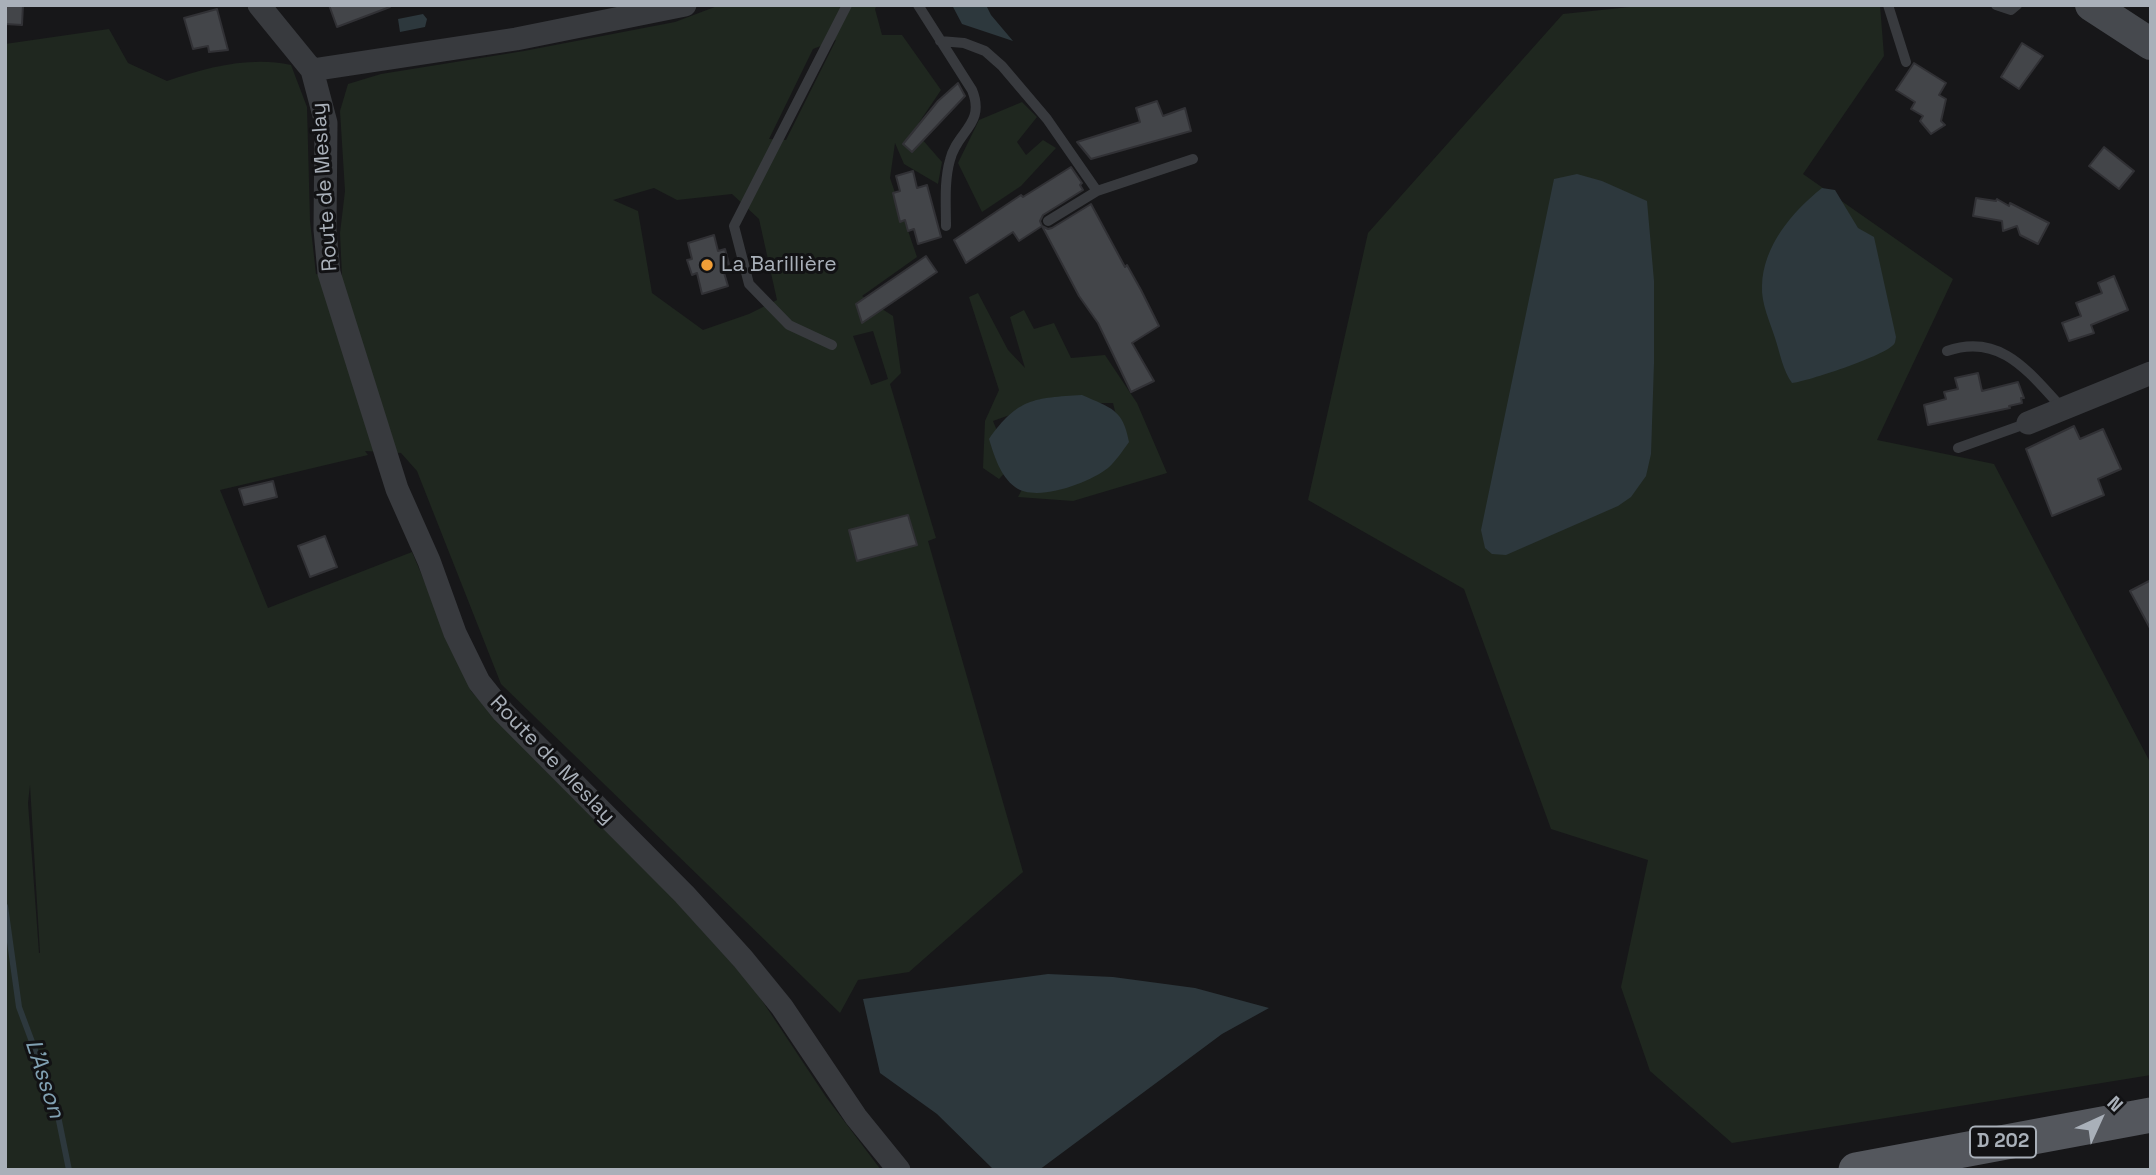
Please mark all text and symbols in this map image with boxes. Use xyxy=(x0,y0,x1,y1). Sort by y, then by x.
street label: Route de Meslay xyxy=(307,102,343,272)
place label: La Barillière xyxy=(721,252,837,278)
marker: La Barillière xyxy=(699,257,715,273)
street label: Route de Meslay xyxy=(484,690,620,830)
water label: L'Asson xyxy=(18,1036,70,1122)
north arrow xyxy=(2065,1084,2135,1154)
text: N xyxy=(2102,1090,2129,1117)
road number: D 202 xyxy=(1970,1126,2036,1158)

